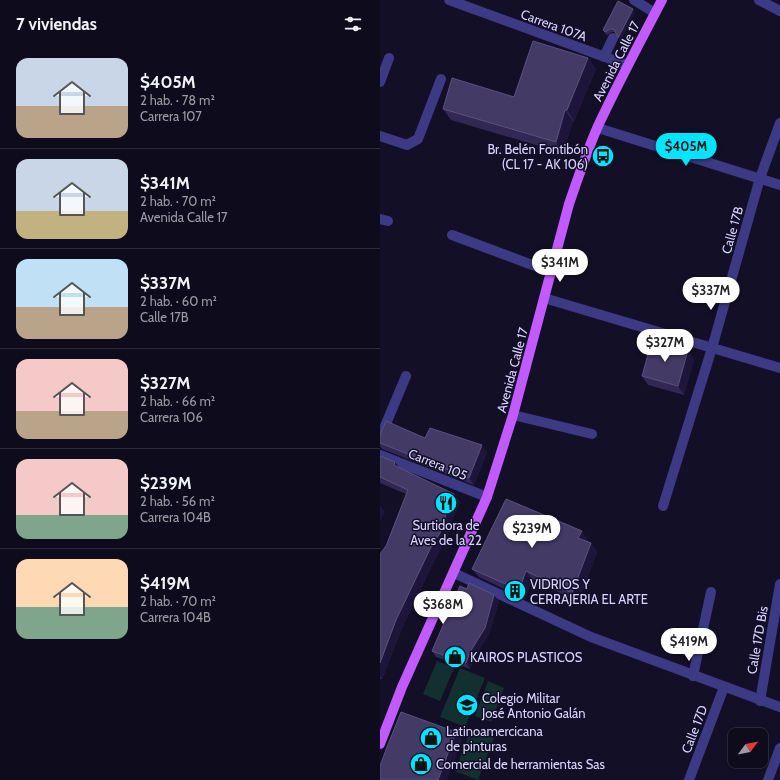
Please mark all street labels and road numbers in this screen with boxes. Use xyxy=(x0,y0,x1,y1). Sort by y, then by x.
street label: Carrera 107A xyxy=(519,6,589,44)
street label: Avenida Calle 17 xyxy=(589,18,643,104)
street label: Calle 17B xyxy=(718,204,746,255)
street label: Avenida Calle 17 xyxy=(493,325,531,414)
street label: Carrera 105 xyxy=(406,445,470,483)
street label: Calle 17D Bis xyxy=(743,604,771,675)
street label: Calle 17D xyxy=(678,703,710,755)

